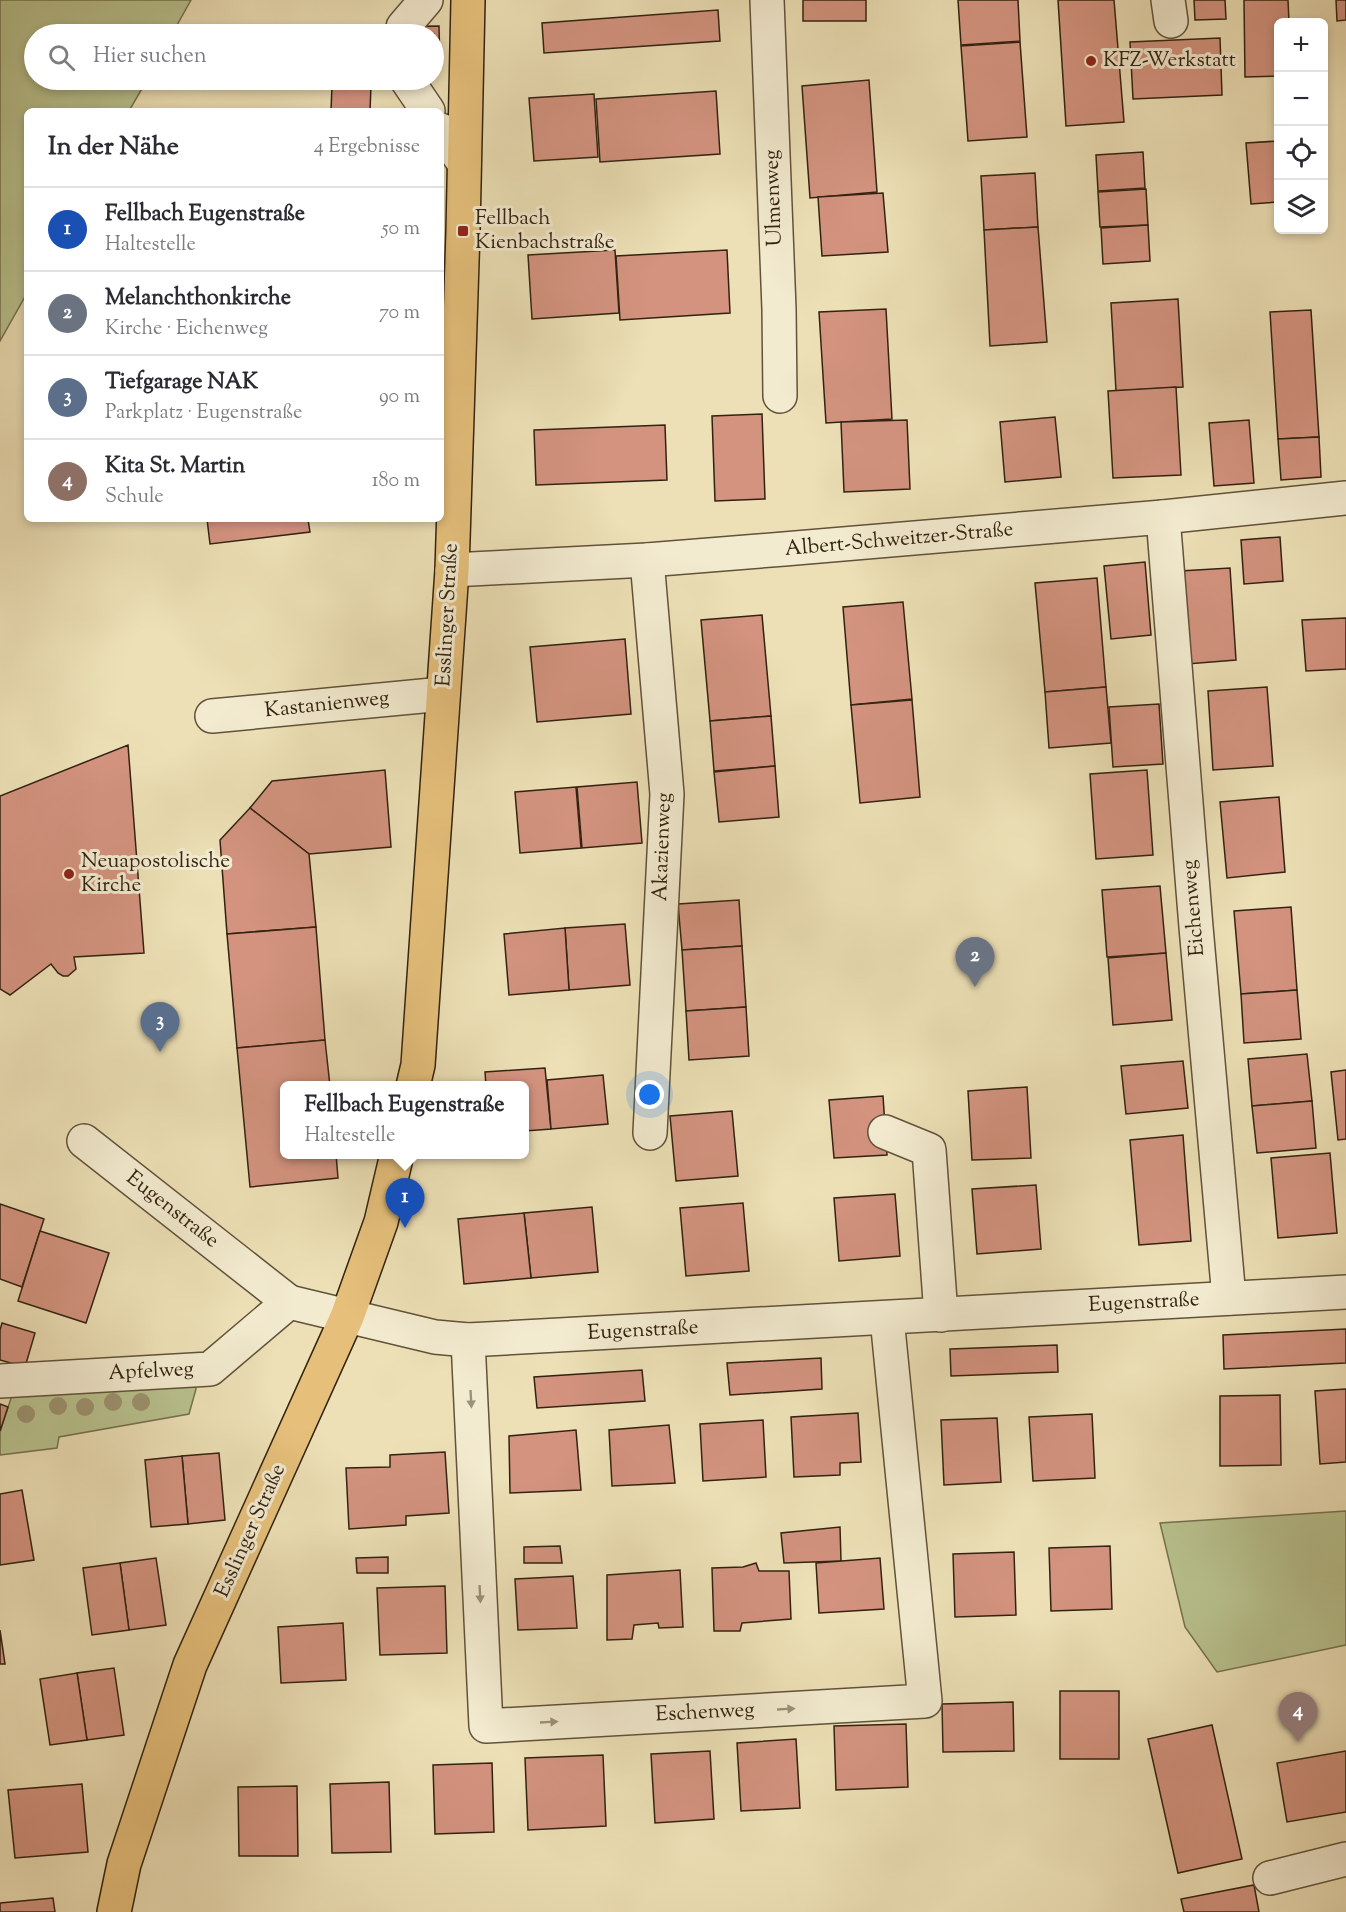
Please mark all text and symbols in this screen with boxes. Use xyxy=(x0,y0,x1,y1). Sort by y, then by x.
map controls xyxy=(1274,18,1328,234)
button: + xyxy=(1274,18,1328,72)
search box xyxy=(24,24,444,90)
icon: search xyxy=(45,41,78,74)
text: Hier suchen xyxy=(93,41,207,73)
place label: KFZ-Werkstatt xyxy=(1103,46,1236,76)
marker: KFZ-Werkstatt xyxy=(1084,54,1098,68)
button: − xyxy=(1274,72,1328,126)
button: locate xyxy=(1274,126,1328,180)
text: In der Nähe xyxy=(48,129,179,166)
text: 4 Ergebnisse xyxy=(314,133,420,162)
street label: Ulmenweg xyxy=(757,149,791,247)
button: layers xyxy=(1274,180,1328,234)
text: Fellbach Eugenstraße xyxy=(105,199,305,231)
place label: Fellbach Kienbachstraße xyxy=(475,204,614,258)
text: 1 xyxy=(64,215,71,244)
text: 50 m xyxy=(382,215,420,244)
marker: Fellbach Kienbachstraße xyxy=(456,224,470,238)
text: Haltestelle xyxy=(105,231,196,260)
text: Melanchthonkirche xyxy=(105,283,291,315)
text: 2 xyxy=(63,299,72,328)
text: 70 m xyxy=(379,299,420,328)
text: Kirche · Eichenweg xyxy=(105,315,268,344)
text: Tiefgarage NAK xyxy=(105,367,258,399)
text: 3 xyxy=(63,383,72,412)
text: 90 m xyxy=(379,383,420,412)
text: Parkplatz · Eugenstraße xyxy=(105,399,302,428)
text: Kita St. Martin xyxy=(105,451,245,483)
text: 4 xyxy=(62,467,73,496)
text: 180 m xyxy=(372,467,420,496)
text: Schule xyxy=(105,483,164,512)
street label: Albert-Schweitzer-Straße xyxy=(783,515,1015,565)
street label: Esslinger Straße xyxy=(429,543,467,687)
street label: Kastanienweg xyxy=(263,684,391,726)
street label: Akazienweg xyxy=(646,792,680,902)
place label: Neuapostolische Kirche xyxy=(81,847,230,901)
street label: Eichenweg xyxy=(1175,858,1213,958)
marker: Neuapostolische Kirche xyxy=(62,867,76,881)
pin: 2 xyxy=(956,938,994,987)
pin: 3 xyxy=(140,1002,180,1052)
your location xyxy=(635,1080,664,1109)
popup xyxy=(280,1081,529,1159)
text: Fellbach Eugenstraße xyxy=(305,1090,504,1122)
text: Haltestelle xyxy=(305,1122,395,1151)
street label: Eugenstraße xyxy=(119,1164,225,1256)
pin: 1 xyxy=(386,1178,424,1228)
street label: Eugenstraße xyxy=(1088,1285,1200,1321)
street label: Eugenstraße xyxy=(587,1313,699,1349)
street label: Apfelweg xyxy=(107,1355,195,1389)
one-way arrow xyxy=(467,1389,476,1408)
street label: Esslinger Straße xyxy=(208,1459,294,1603)
one-way arrow xyxy=(476,1584,485,1603)
pin: 4 xyxy=(1278,1692,1318,1742)
street label: Eschenweg xyxy=(655,1695,755,1731)
one-way arrow xyxy=(776,1704,795,1713)
one-way arrow xyxy=(539,1718,558,1727)

